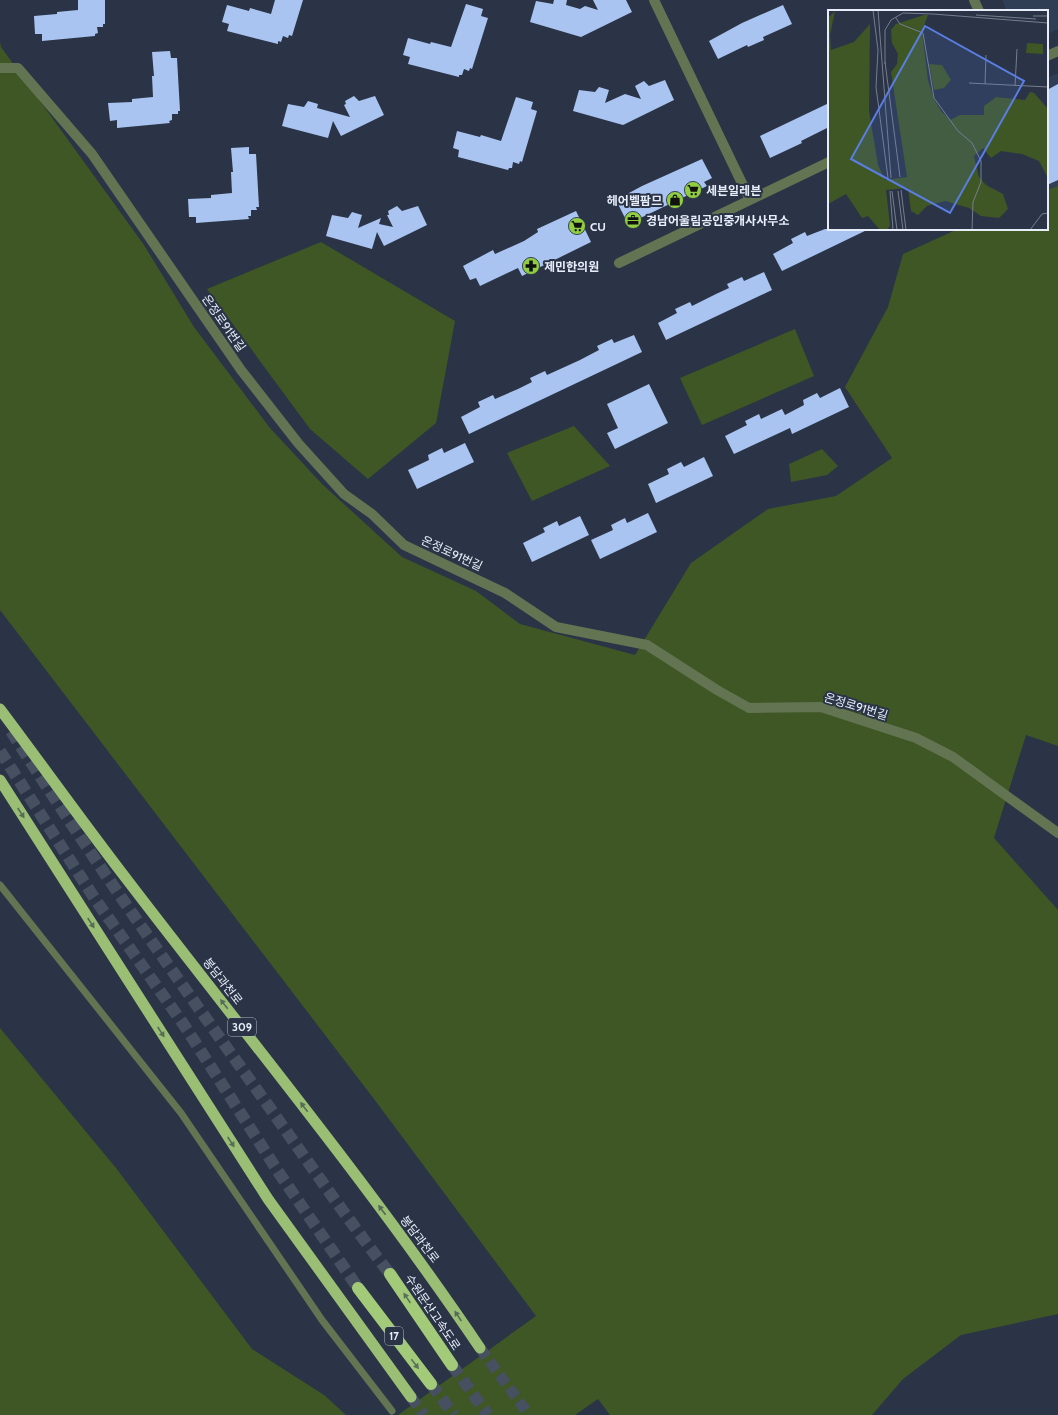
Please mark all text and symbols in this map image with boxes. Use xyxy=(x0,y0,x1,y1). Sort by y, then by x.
inset map xyxy=(828,10,1048,230)
supermarket icon: 세븐일레븐 xyxy=(683,180,703,200)
place label: 세븐일레븐 xyxy=(706,183,761,198)
shop icon: 헤어벨팜므 xyxy=(665,190,685,210)
place label: 헤어벨팜므 xyxy=(607,193,662,208)
office icon: 경남어울림공인중개사사무소 xyxy=(623,210,643,230)
place label: 경남어울림공인중개사사무소 xyxy=(646,213,790,228)
supermarket icon: CU xyxy=(567,216,587,236)
place label: CU xyxy=(590,219,606,234)
pharmacy icon: 제민한의원 xyxy=(521,256,541,276)
place label: 제민한의원 xyxy=(544,259,599,274)
street label: 온정로91번길 xyxy=(199,292,249,354)
street label: 온정로91번길 xyxy=(419,532,485,574)
street label: 온정로91번길 xyxy=(822,689,890,723)
one-way arrow xyxy=(17,808,25,818)
one-way arrow xyxy=(87,918,95,928)
street label: 봉담과천로 xyxy=(200,955,246,1007)
one-way arrow xyxy=(220,998,228,1009)
road number: 309 xyxy=(228,1018,256,1036)
one-way arrow xyxy=(157,1027,165,1037)
one-way arrow xyxy=(299,1101,308,1112)
one-way arrow xyxy=(227,1137,235,1147)
one-way arrow xyxy=(378,1205,386,1216)
street label: 봉담과천로 xyxy=(397,1212,443,1266)
street label: 수원문산고속도로 xyxy=(402,1271,464,1353)
one-way arrow xyxy=(403,1293,411,1303)
one-way arrow xyxy=(454,1311,462,1321)
road number: 17 xyxy=(385,1327,403,1345)
one-way arrow xyxy=(411,1358,419,1369)

